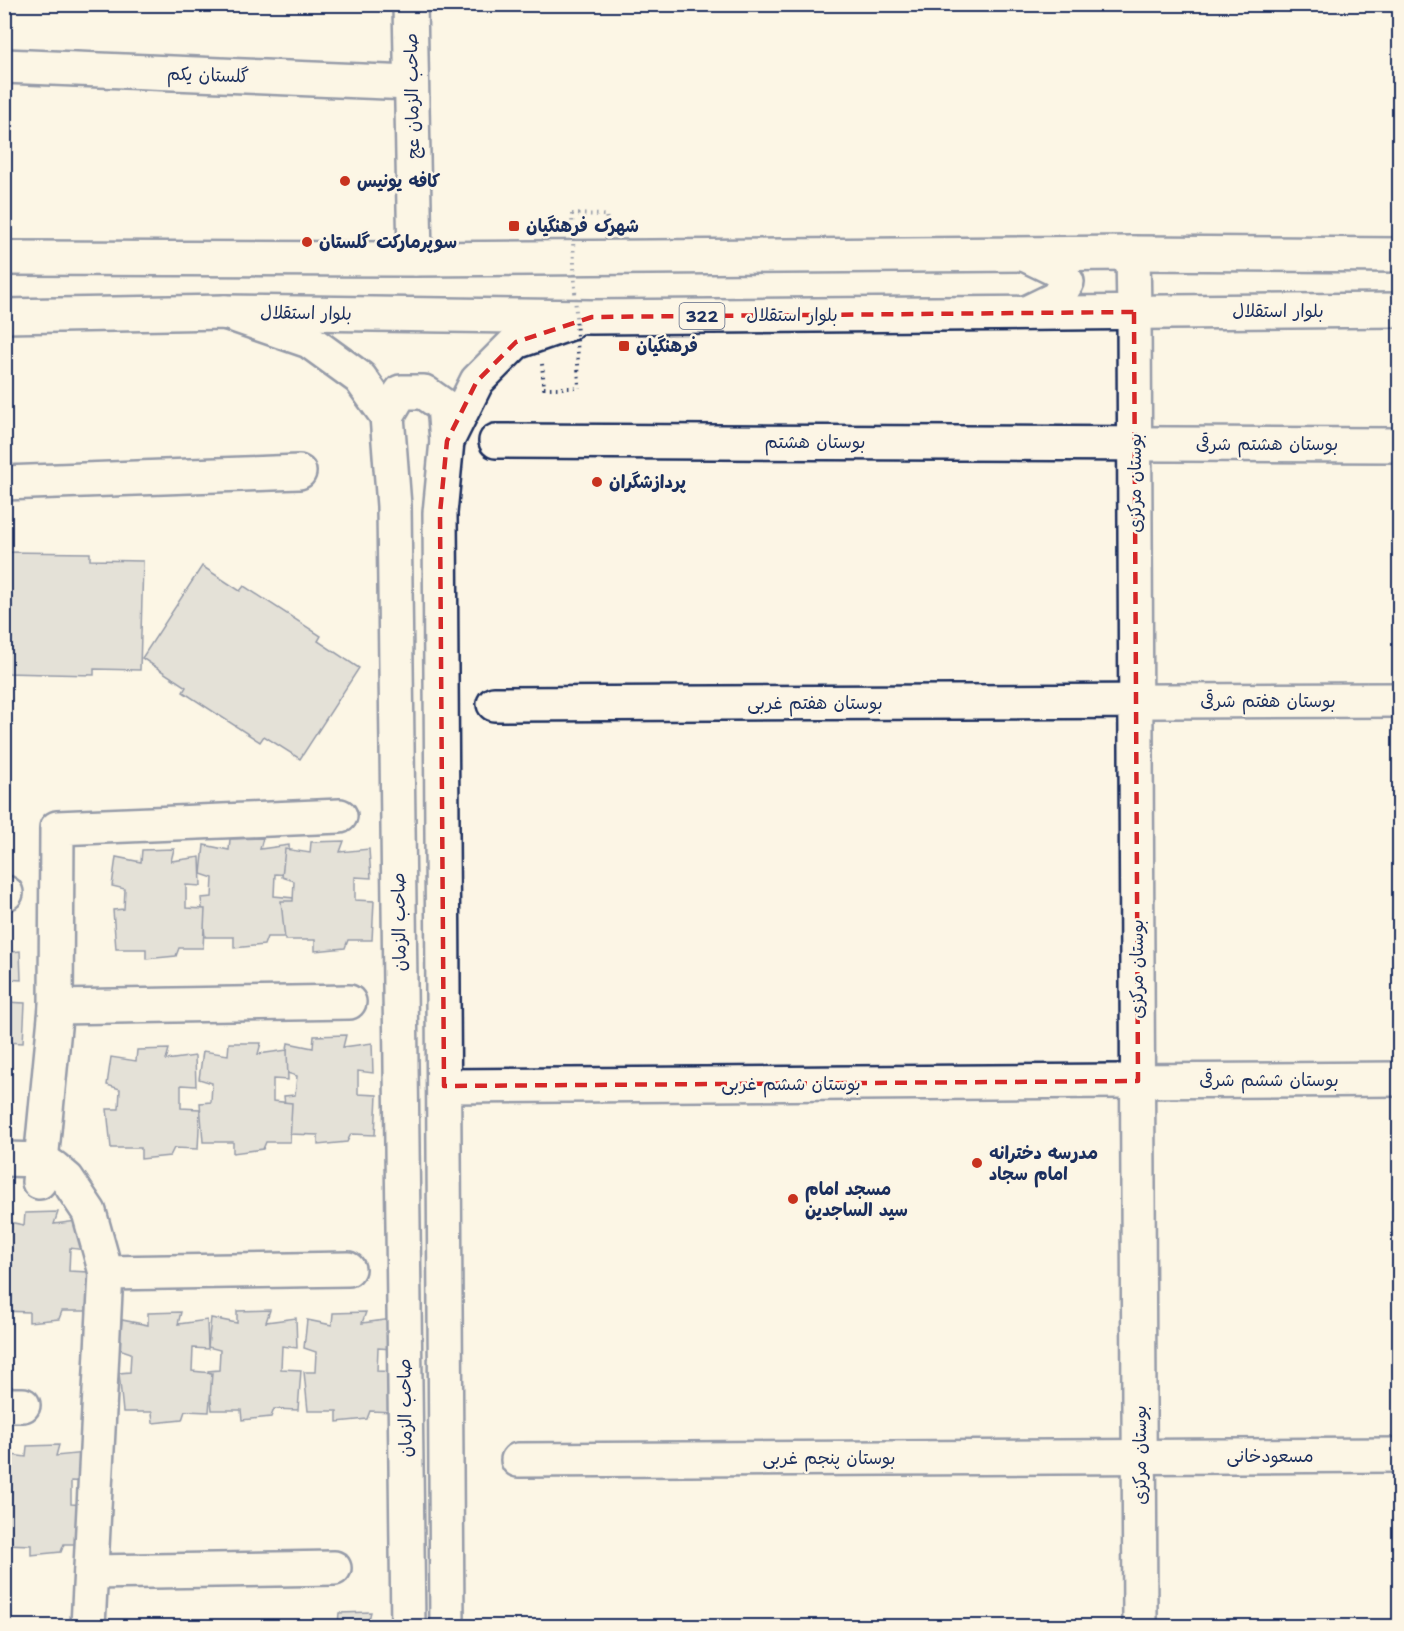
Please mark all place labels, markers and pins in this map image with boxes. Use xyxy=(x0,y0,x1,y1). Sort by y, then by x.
place label: کافه یونیس xyxy=(357,169,440,193)
marker: کافه یونیس xyxy=(338,174,352,188)
place label: شهرک فرهنگیان xyxy=(526,214,639,238)
marker: شهرک فرهنگیان xyxy=(507,219,521,233)
place label: سوپرمارکت گلستان xyxy=(319,230,457,254)
marker: سوپرمارکت گلستان xyxy=(300,235,314,249)
place label: فرهنگیان xyxy=(636,334,698,358)
marker: فرهنگیان xyxy=(617,339,631,353)
place label: پردازشگران xyxy=(609,470,687,494)
marker: پردازشگران xyxy=(590,475,604,489)
place label: مدرسه دخترانه امام سجاد xyxy=(989,1141,1098,1188)
marker: مدرسه دخترانه امام سجاد xyxy=(970,1156,984,1170)
place label: مسجد امام سید الساجدین xyxy=(805,1177,908,1222)
marker: مسجد امام سید الساجدین xyxy=(786,1192,800,1206)

